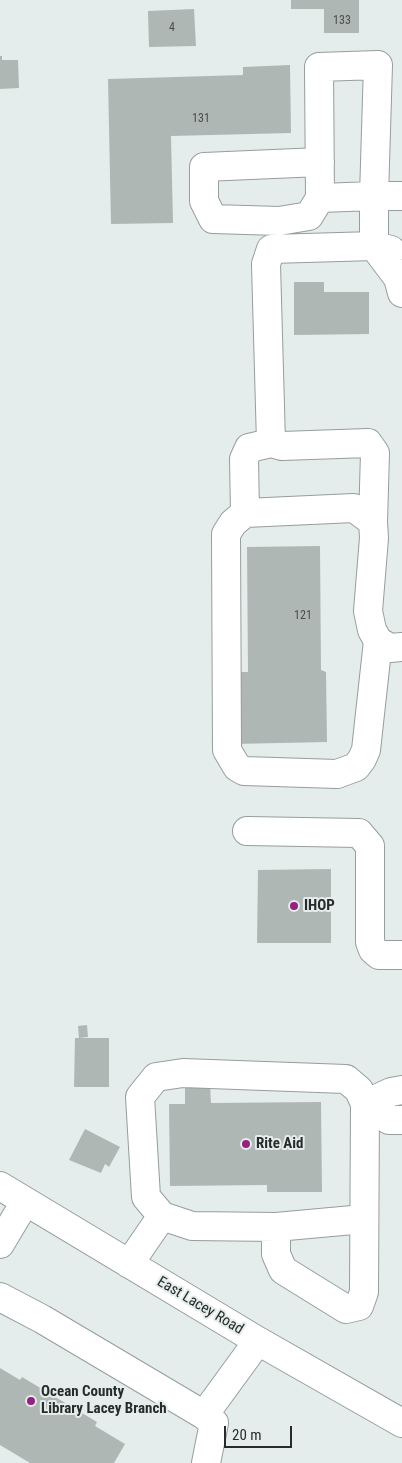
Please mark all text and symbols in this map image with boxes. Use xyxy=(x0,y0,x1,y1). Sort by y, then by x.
house number: 133 xyxy=(333,14,351,28)
house number: 4 xyxy=(169,21,175,35)
house number: 131 xyxy=(192,112,210,126)
house number: 121 xyxy=(294,609,312,623)
place label: IHOP xyxy=(304,897,335,915)
marker: IHOP xyxy=(288,900,300,912)
place label: Rite Aid xyxy=(256,1135,303,1153)
marker: Rite Aid xyxy=(240,1138,252,1150)
street label: East Lacey Road xyxy=(154,1273,246,1339)
place label: Ocean County Library Lacey Branch xyxy=(41,1383,167,1418)
marker: Ocean County Library Lacey Branch xyxy=(25,1395,37,1407)
scale bar xyxy=(227,1416,294,1448)
text: 20 m xyxy=(232,1426,262,1444)

